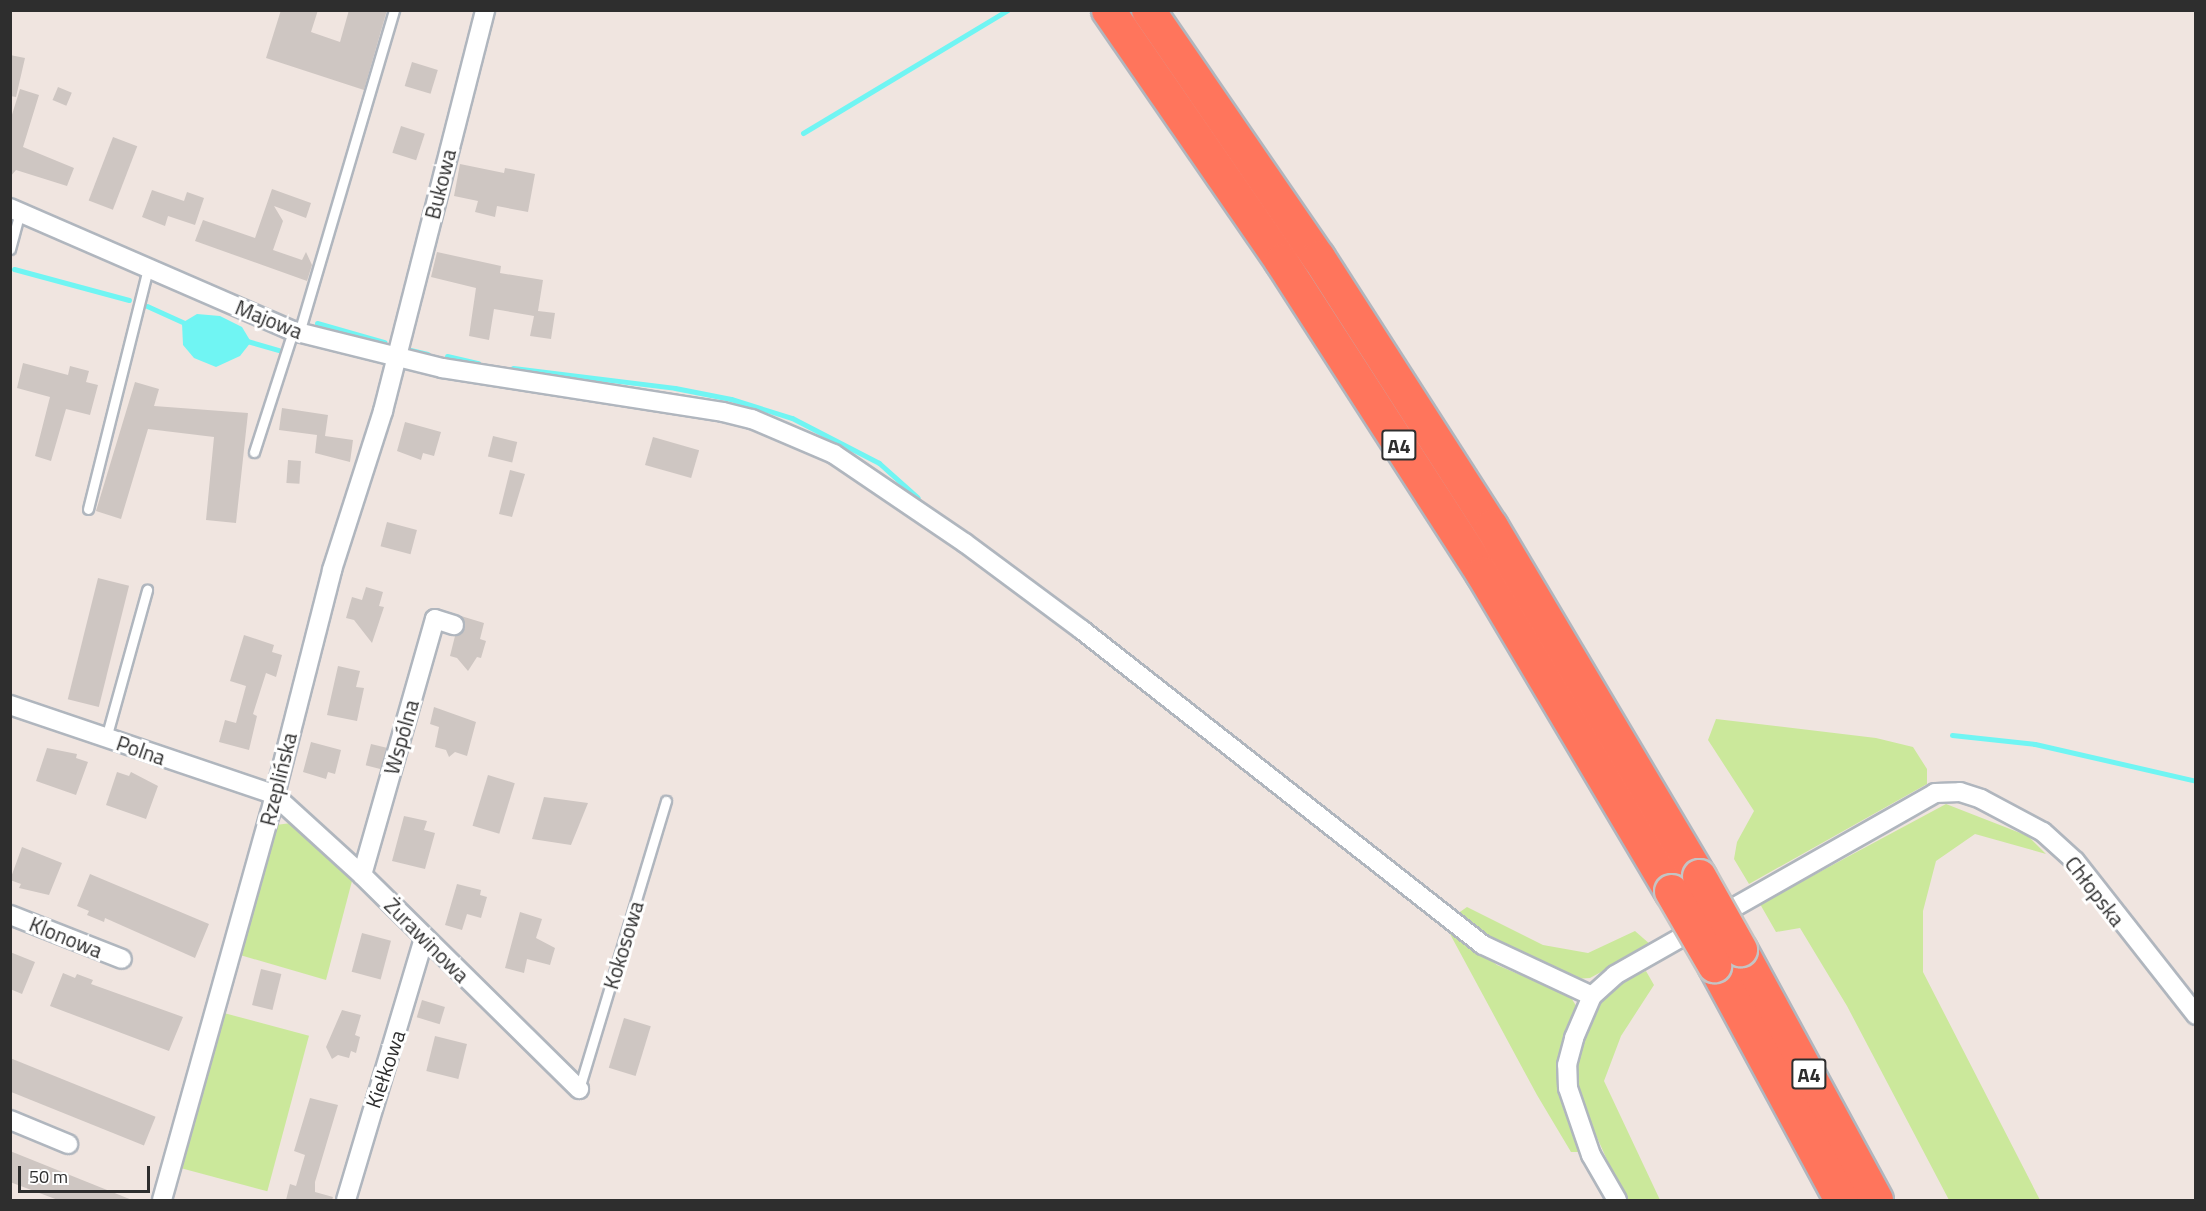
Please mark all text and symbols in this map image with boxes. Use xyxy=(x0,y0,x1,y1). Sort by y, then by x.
street label: Bukowa xyxy=(419,146,461,222)
street label: Majowa xyxy=(232,294,306,344)
road number: A4 xyxy=(1381,428,1417,462)
street label: Wspólna xyxy=(378,697,424,777)
street label: Polna xyxy=(113,730,169,770)
street label: Rzeplińska xyxy=(254,730,302,828)
street label: Chłopska xyxy=(2060,851,2130,931)
street label: Żurawinowa xyxy=(379,892,475,988)
street label: Kokosowa xyxy=(598,898,648,992)
street label: Klonowa xyxy=(26,911,106,963)
street label: Kiełkowa xyxy=(360,1027,410,1111)
road number: A4 xyxy=(1791,1057,1827,1091)
scale bar xyxy=(21,1154,153,1192)
text: 50 m xyxy=(29,1163,68,1190)

